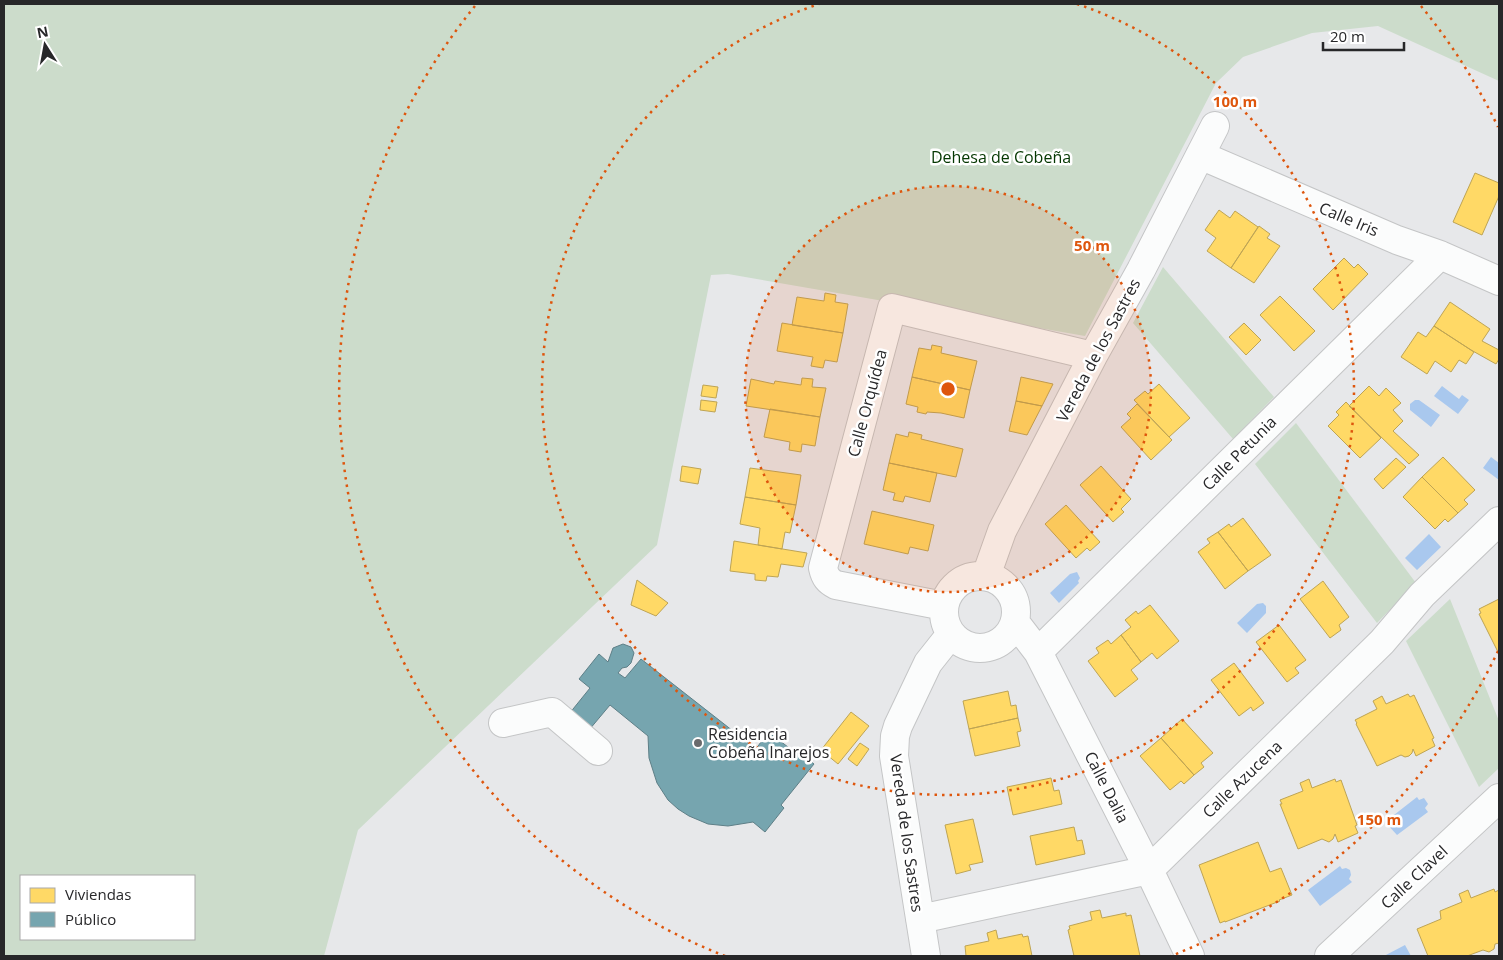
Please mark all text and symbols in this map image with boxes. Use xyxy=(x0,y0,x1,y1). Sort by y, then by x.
north arrow xyxy=(20,20,70,70)
scale bar xyxy=(1323,20,1404,52)
text: N xyxy=(35,21,50,42)
text: 20 m xyxy=(1330,26,1365,46)
text: 100 m xyxy=(1213,91,1257,111)
park label: Dehesa de Cobeña xyxy=(931,146,1071,168)
street label: Calle Iris xyxy=(1316,197,1382,241)
text: 50 m xyxy=(1074,235,1110,255)
street label: Vereda de los Sastres xyxy=(1051,274,1145,426)
street label: Calle Orquídea xyxy=(842,347,892,459)
centre of rings xyxy=(939,380,957,398)
street label: Calle Petunia xyxy=(1197,411,1281,495)
place label: Residencia Cobeña Inarejos xyxy=(708,723,829,763)
street label: Calle Azucena xyxy=(1197,735,1287,823)
marker: Residencia Cobeña Inarejos xyxy=(692,737,704,749)
street label: Calle Dalia xyxy=(1080,747,1134,827)
street label: Vereda de los Sastres xyxy=(885,753,929,913)
text: 150 m xyxy=(1357,809,1401,829)
street label: Calle Clavel xyxy=(1376,840,1452,914)
legend xyxy=(20,875,195,940)
text: Viviendas xyxy=(65,884,131,904)
text: Público xyxy=(65,909,116,929)

